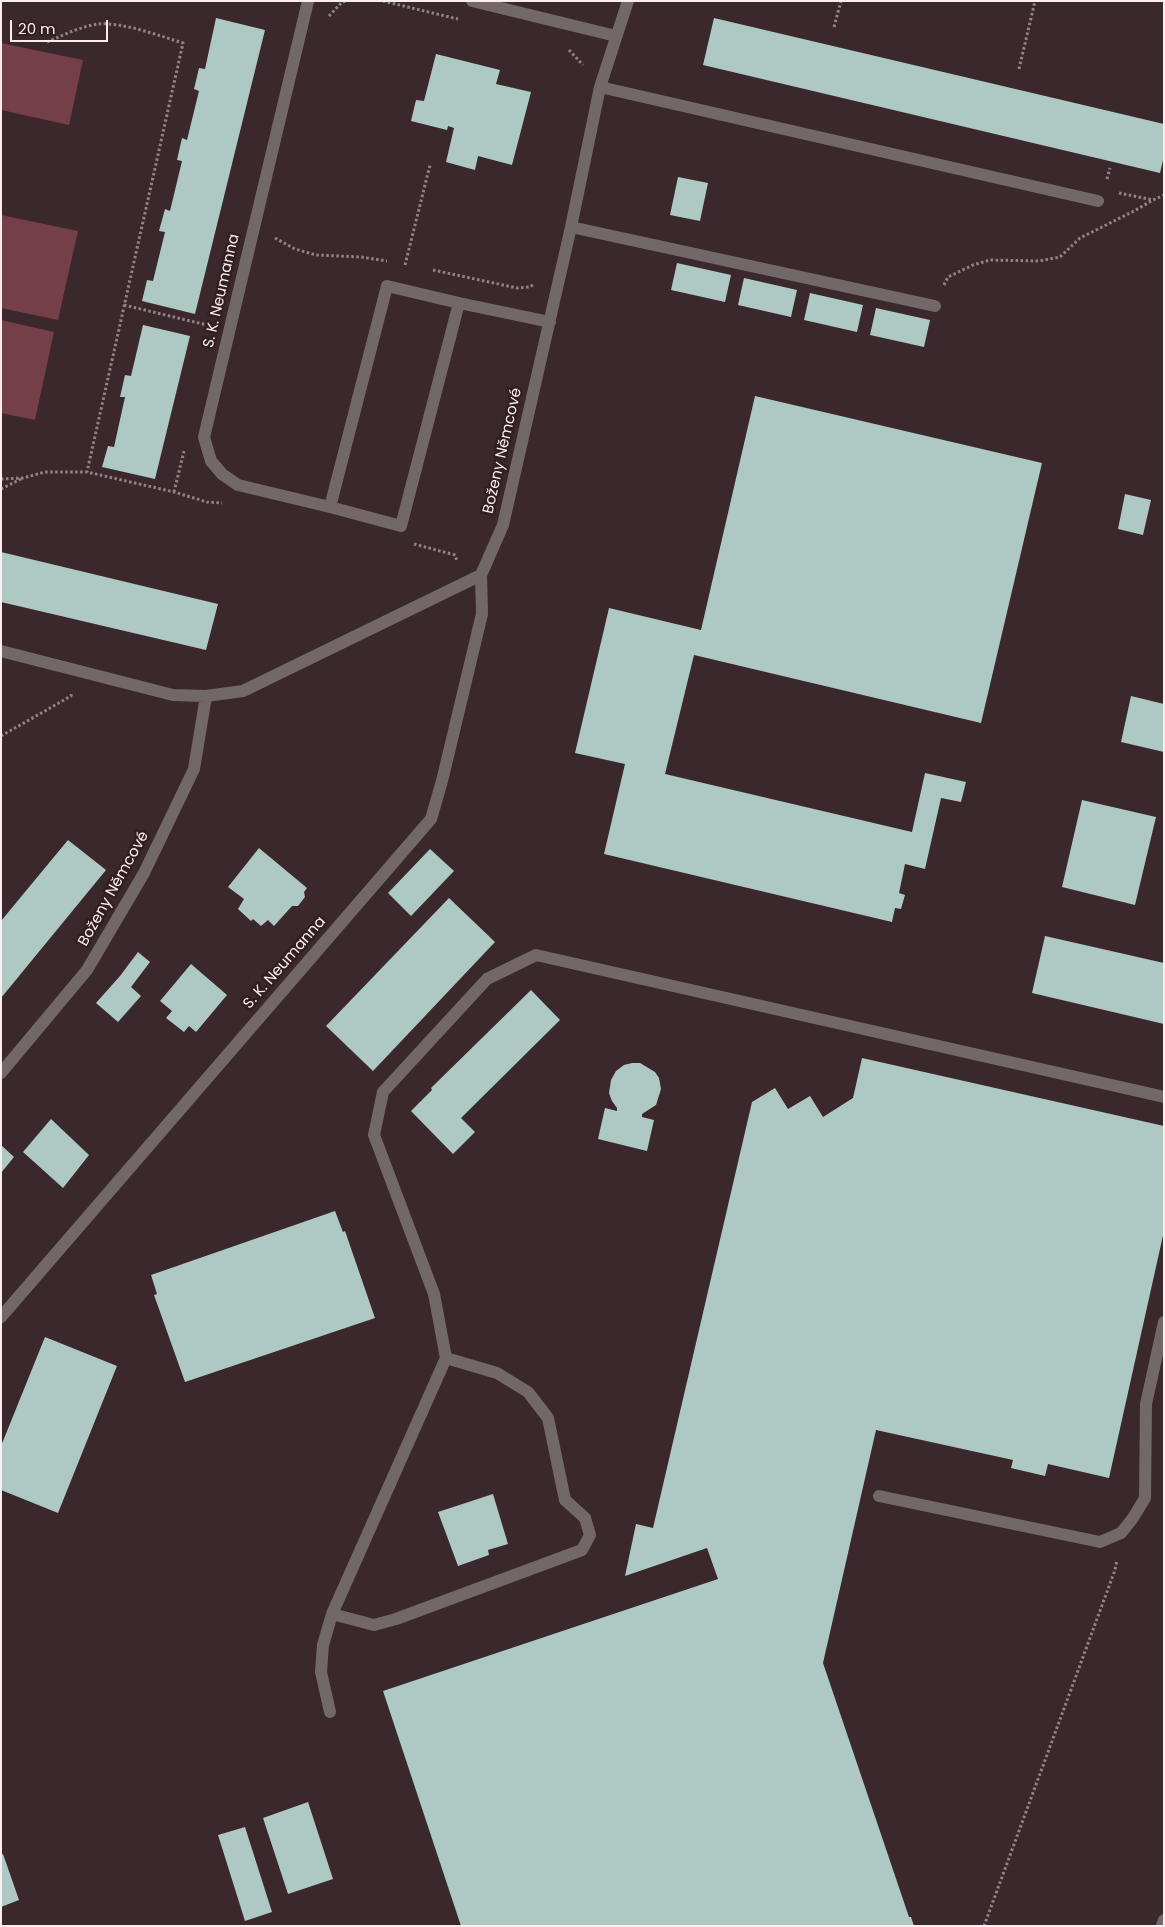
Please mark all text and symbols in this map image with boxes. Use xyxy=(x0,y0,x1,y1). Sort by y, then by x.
scale bar xyxy=(12,10,110,42)
text: 20 m xyxy=(18,18,56,39)
street label: S. K. Neumanna xyxy=(200,232,244,350)
street label: Boženy Němcové xyxy=(480,386,526,516)
street label: Boženy Němcové xyxy=(75,828,153,950)
street label: S. K. Neumanna xyxy=(240,913,330,1013)

